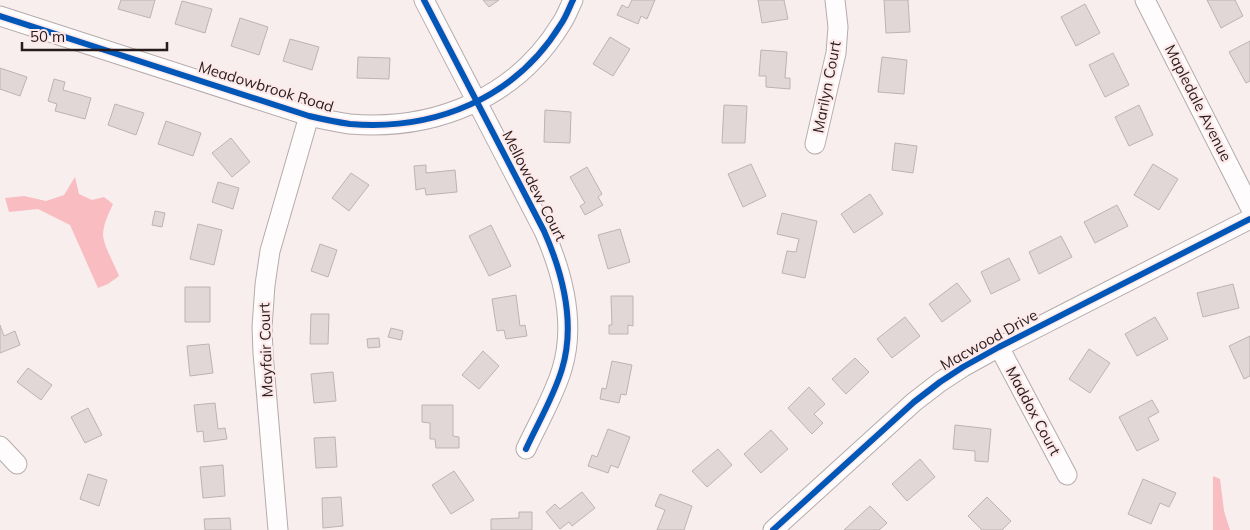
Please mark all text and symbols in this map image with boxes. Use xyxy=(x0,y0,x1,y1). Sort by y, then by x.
scale bar xyxy=(22,20,168,52)
text: 50 m xyxy=(30,27,65,46)
street label: Marilyn Court xyxy=(808,39,845,134)
street label: Mapledale Avenue xyxy=(1161,41,1236,164)
street label: Meadowbrook Road xyxy=(196,57,336,116)
street label: Mellowdew Court xyxy=(498,127,571,244)
street label: Mayfair Court xyxy=(254,302,277,398)
street label: Macwood Drive xyxy=(937,305,1041,374)
street label: Maddox Court xyxy=(1002,363,1065,459)

